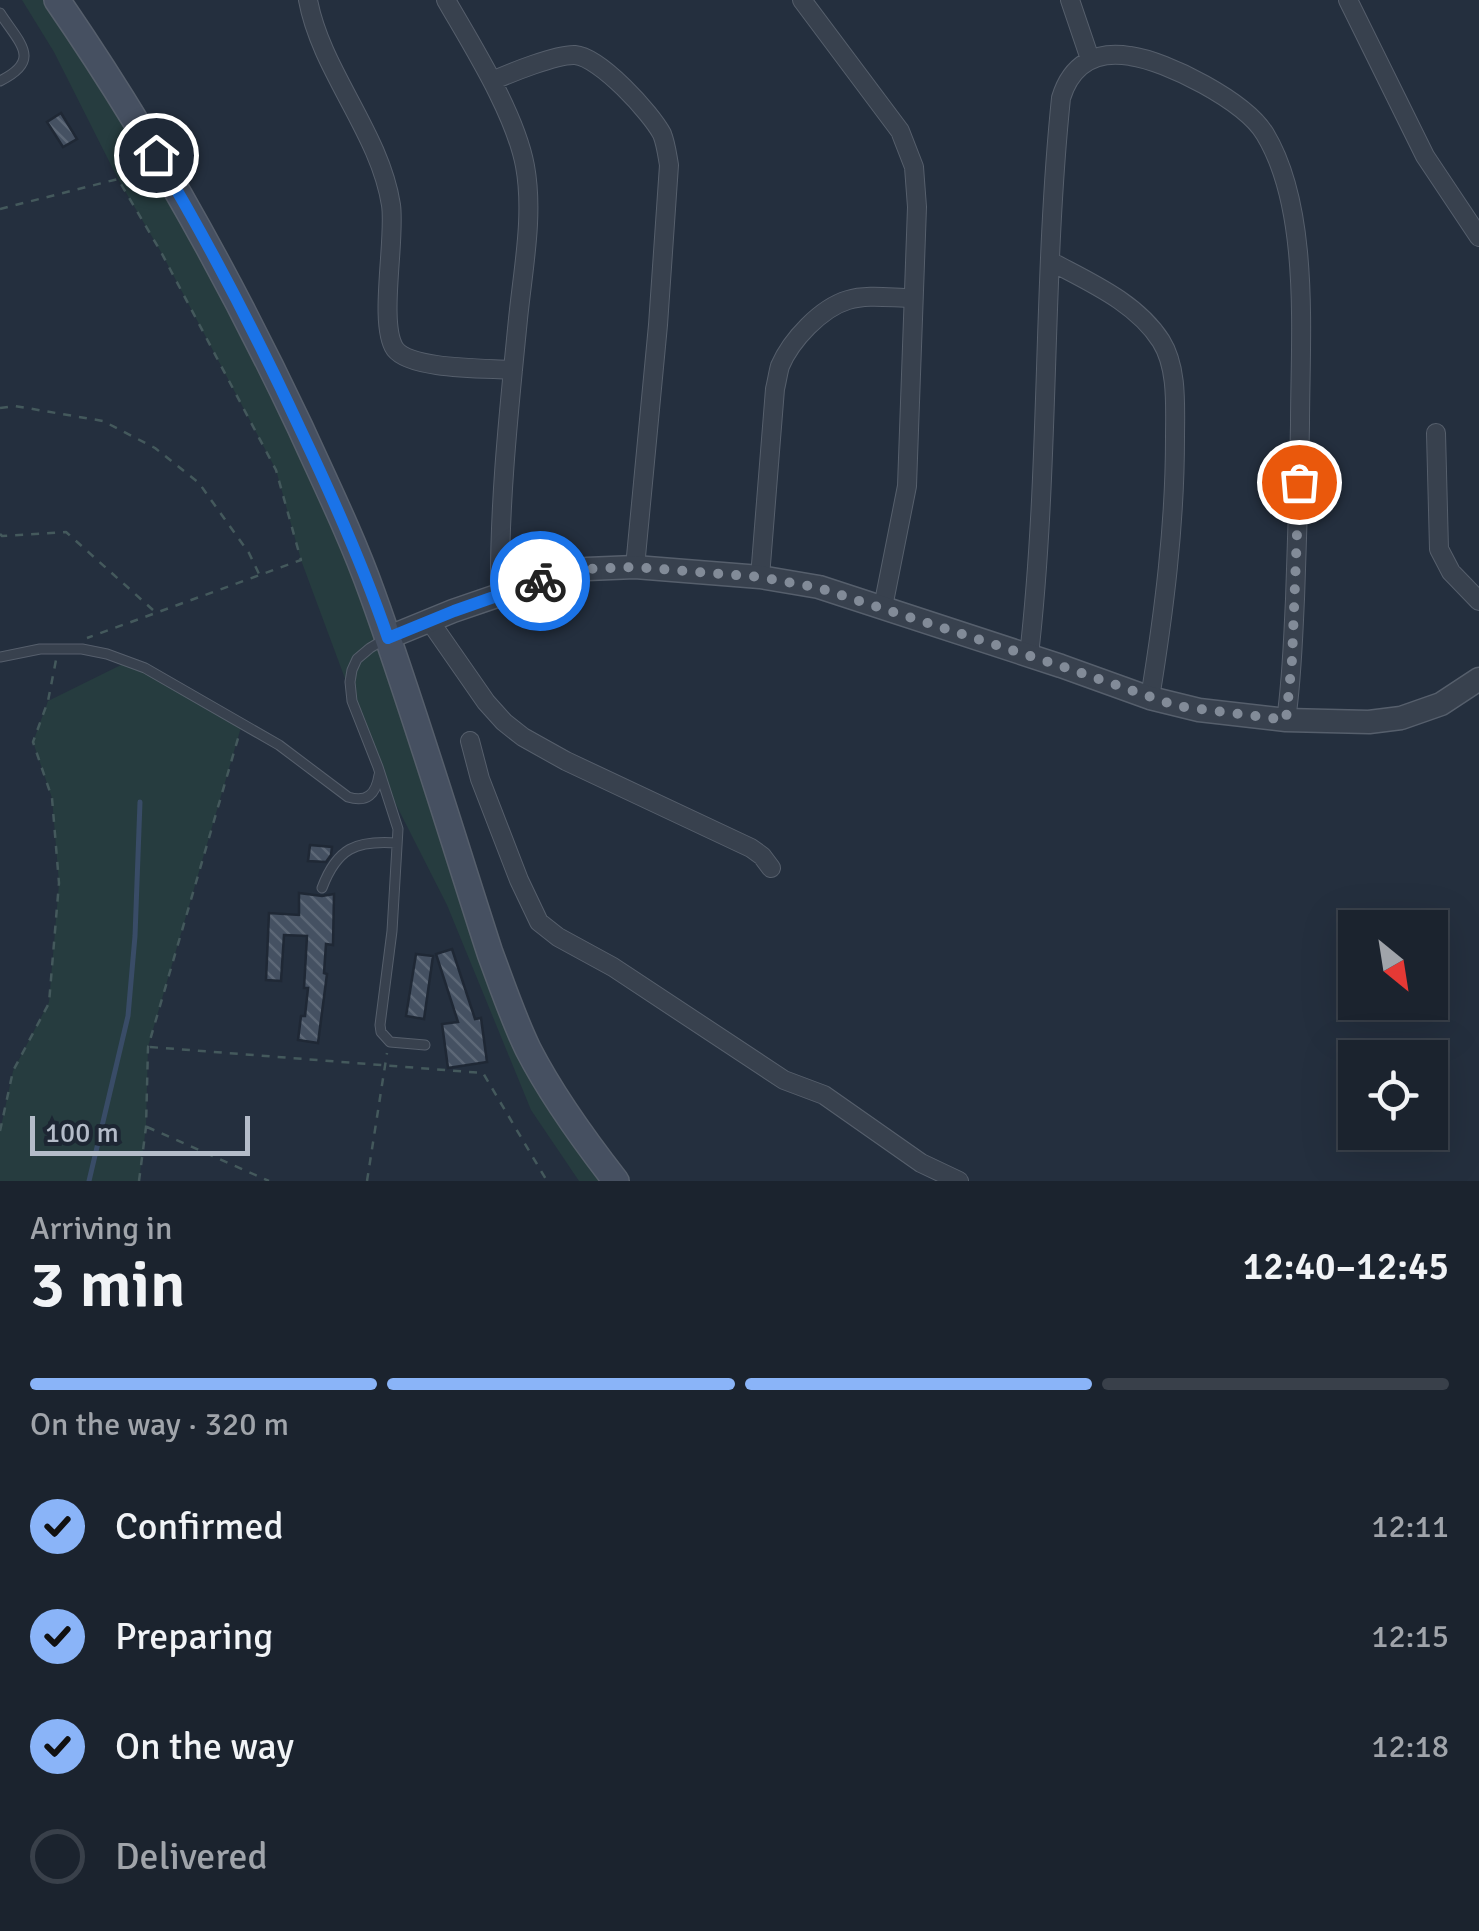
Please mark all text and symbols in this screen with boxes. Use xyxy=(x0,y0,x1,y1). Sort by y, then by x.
pin xyxy=(114,113,199,198)
icon: home xyxy=(129,128,184,183)
pin xyxy=(1257,440,1342,525)
icon: bag xyxy=(1272,455,1327,510)
courier xyxy=(490,531,590,631)
icon: bike xyxy=(513,554,568,609)
north arrow xyxy=(1338,910,1448,1020)
map controls xyxy=(1338,910,1448,1150)
button: locate xyxy=(1338,1040,1448,1150)
scale bar xyxy=(30,1111,250,1156)
text: 100 m xyxy=(45,1116,119,1150)
text: Arriving in xyxy=(30,1209,172,1248)
text: 12:40–12:45 xyxy=(1243,1243,1449,1290)
text: 3 min xyxy=(30,1245,186,1325)
text: On the way · 320 m xyxy=(30,1405,289,1444)
icon: check xyxy=(30,1499,85,1554)
text: Confirmed xyxy=(115,1503,284,1550)
text: 12:11 xyxy=(1371,1507,1449,1546)
icon: check xyxy=(30,1609,85,1664)
text: Preparing xyxy=(115,1613,273,1660)
text: 12:15 xyxy=(1371,1617,1449,1656)
icon: check xyxy=(30,1719,85,1774)
text: On the way xyxy=(115,1723,294,1770)
text: 12:18 xyxy=(1371,1727,1449,1766)
text: Delivered xyxy=(115,1833,268,1880)

